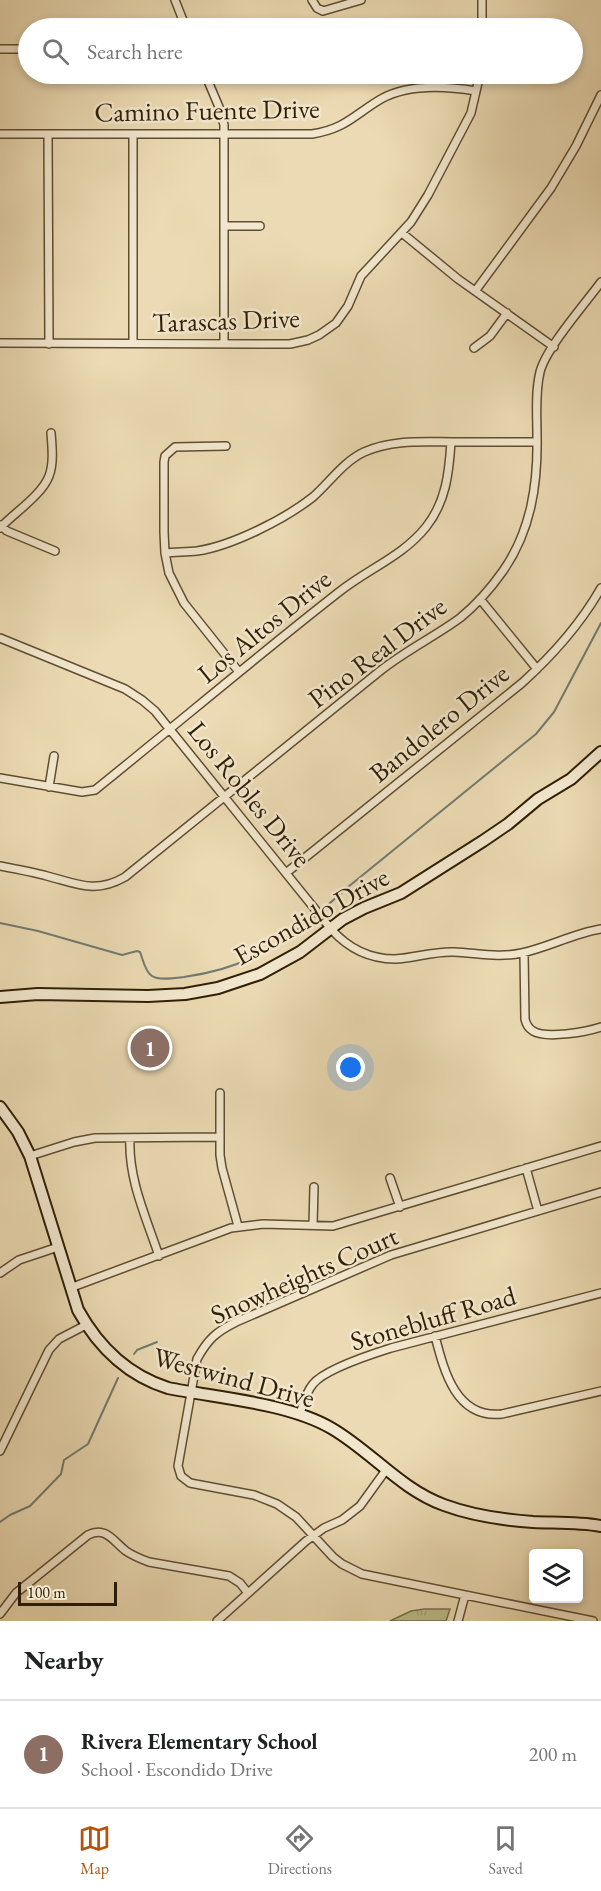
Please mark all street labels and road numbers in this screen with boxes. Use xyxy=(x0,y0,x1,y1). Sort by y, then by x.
street label: Camino Fuente Drive xyxy=(94,91,320,129)
street label: Tarascas Drive xyxy=(152,300,300,340)
street label: Los Altos Drive xyxy=(190,561,338,691)
street label: Pino Real Drive xyxy=(301,588,453,716)
street label: Bandolero Drive xyxy=(362,656,516,790)
street label: Los Robles Drive xyxy=(180,714,320,874)
street label: Escondido Drive xyxy=(227,859,395,973)
street label: Snowheights Court xyxy=(205,1218,404,1332)
street label: Stonebluff Road xyxy=(346,1278,520,1358)
street label: Westwind Drive xyxy=(149,1339,319,1415)

